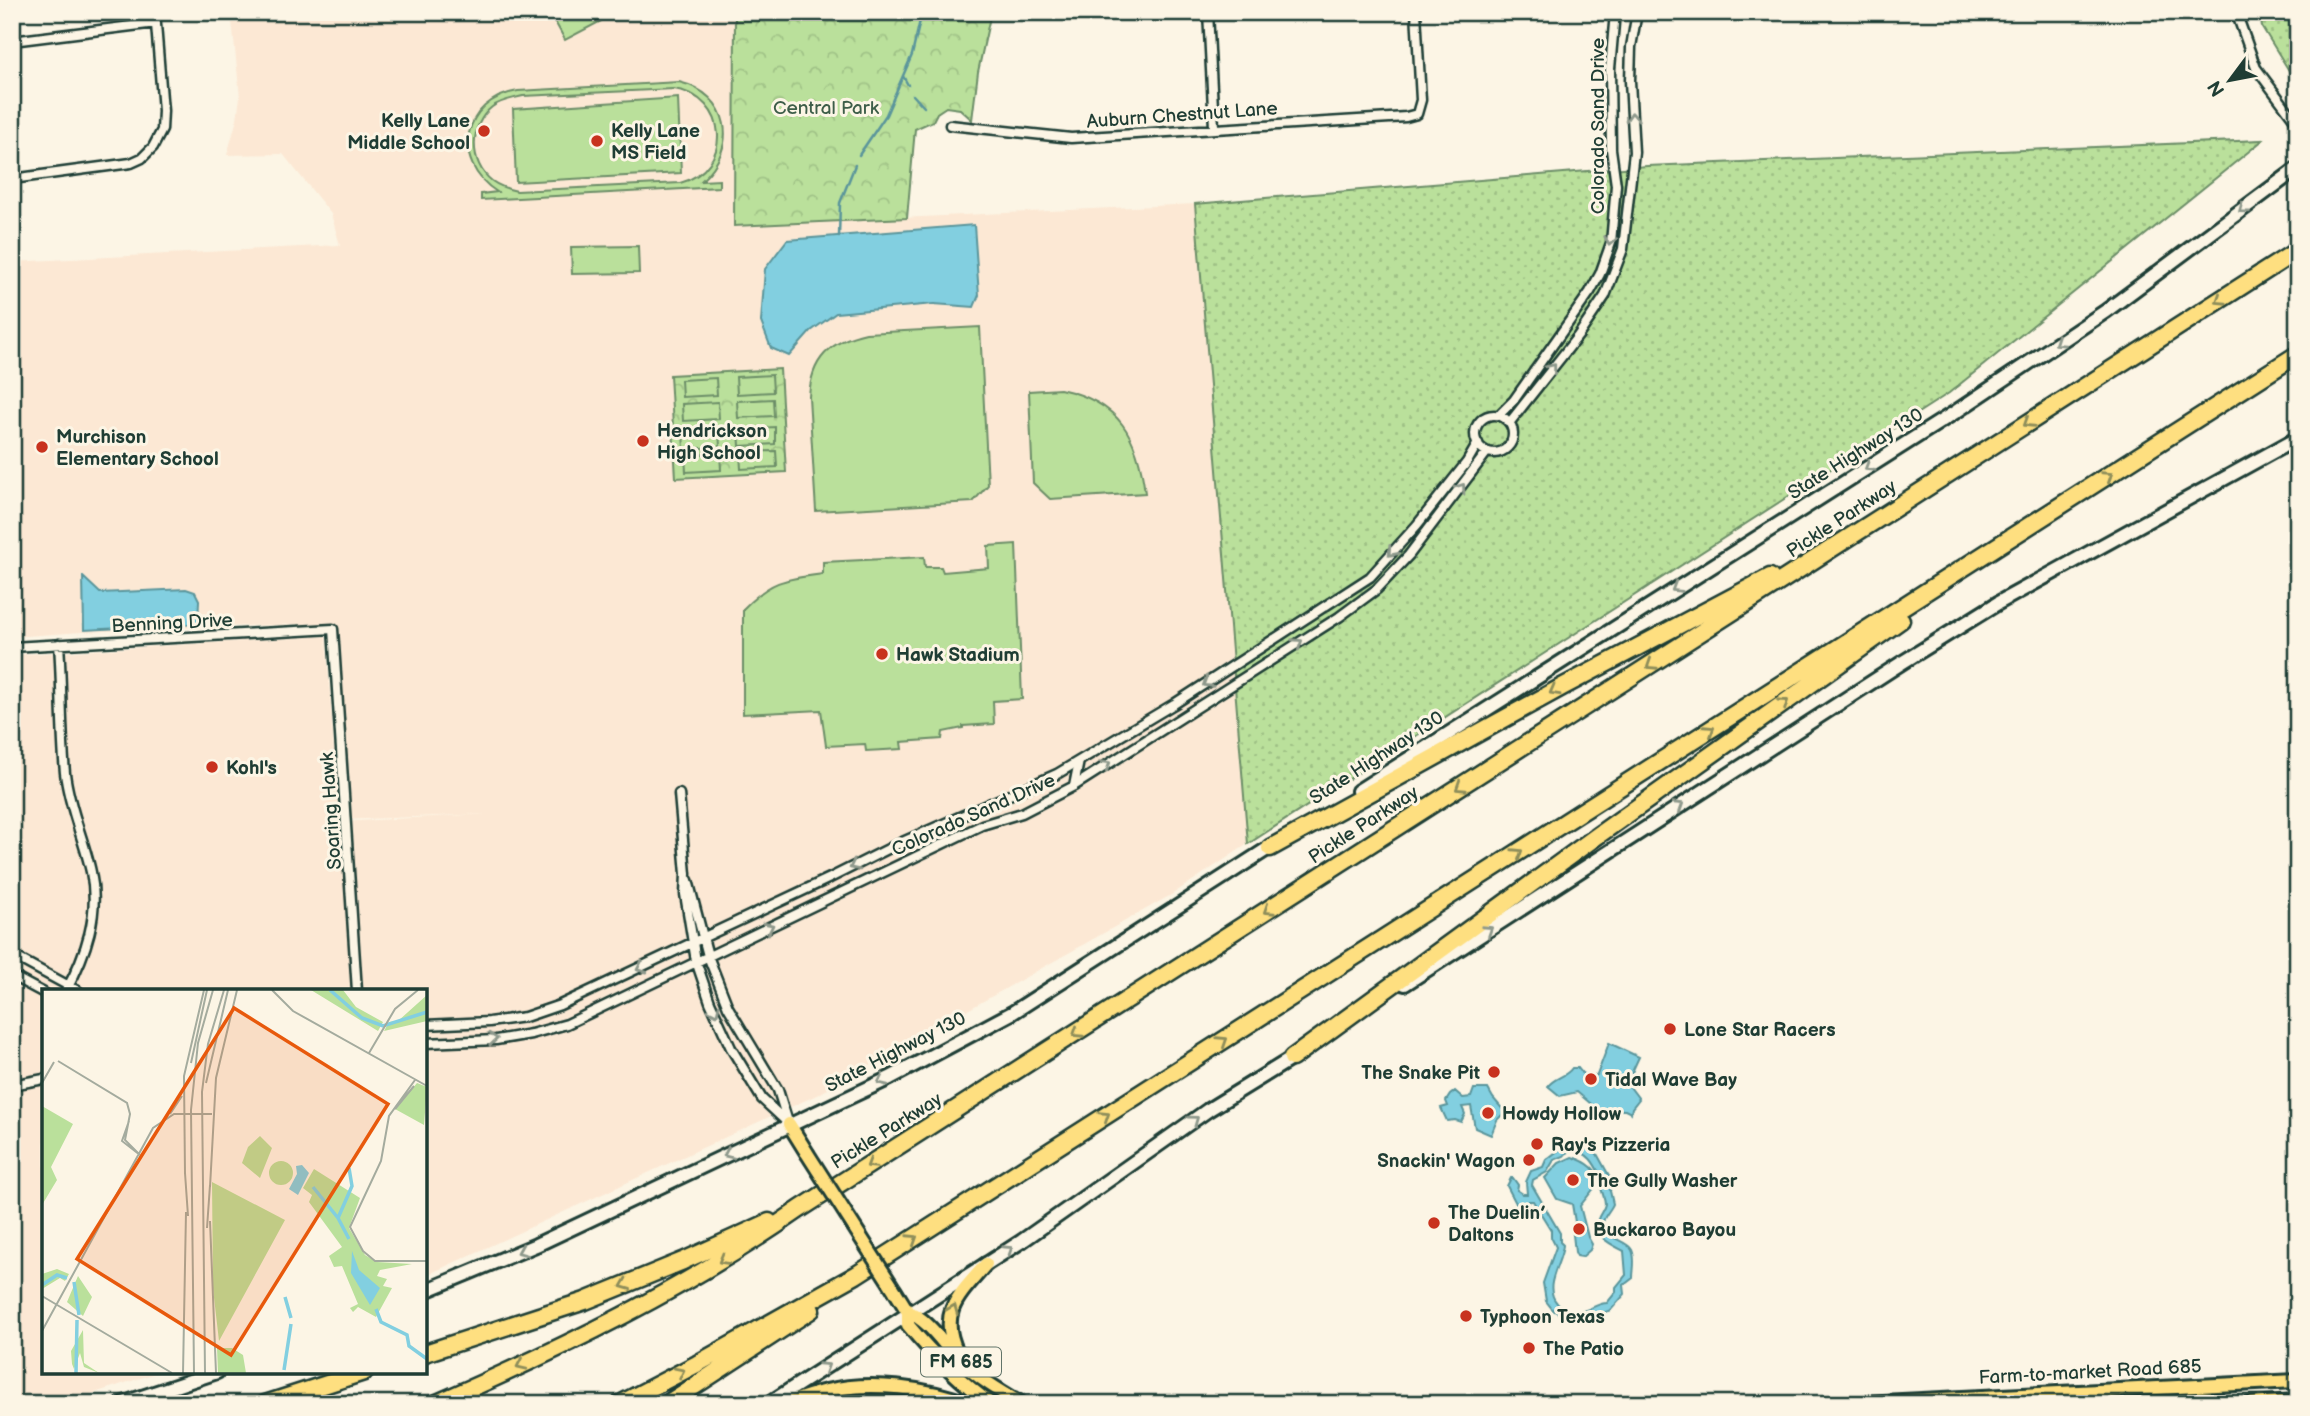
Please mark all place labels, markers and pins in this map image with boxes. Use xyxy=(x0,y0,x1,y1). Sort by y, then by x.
place label: Kelly Lane Middle School xyxy=(347,110,470,155)
place label: Kelly Lane MS Field xyxy=(611,120,700,165)
marker: Kelly Lane Middle School xyxy=(476,123,492,139)
marker: Kelly Lane MS Field xyxy=(589,133,605,149)
place label: Hendrickson High School xyxy=(657,420,767,465)
place label: Murchison Elementary School xyxy=(56,426,219,471)
marker: Hendrickson High School xyxy=(635,433,651,449)
marker: Murchison Elementary School xyxy=(34,439,50,455)
place label: Hawk Stadium xyxy=(896,644,1020,667)
marker: Hawk Stadium xyxy=(874,646,890,662)
place label: Kohl's xyxy=(226,757,277,780)
marker: Kohl's xyxy=(204,759,220,775)
place label: Lone Star Racers xyxy=(1684,1019,1836,1042)
marker: Lone Star Racers xyxy=(1662,1021,1678,1037)
place label: The Snake Pit xyxy=(1361,1062,1481,1085)
marker: The Snake Pit xyxy=(1486,1064,1502,1080)
place label: Tidal Wave Bay xyxy=(1605,1069,1737,1092)
marker: Tidal Wave Bay xyxy=(1583,1071,1599,1087)
place label: Howdy Hollow xyxy=(1502,1103,1622,1126)
marker: Howdy Hollow xyxy=(1480,1105,1496,1121)
place label: Ray's Pizzeria xyxy=(1551,1134,1670,1157)
marker: Ray's Pizzeria xyxy=(1529,1136,1545,1152)
place label: Snackin' Wagon xyxy=(1377,1150,1515,1173)
marker: Snackin' Wagon xyxy=(1521,1152,1537,1168)
place label: The Gully Washer xyxy=(1587,1170,1738,1193)
marker: The Gully Washer xyxy=(1565,1172,1581,1188)
place label: The Duelin’ Daltons xyxy=(1448,1202,1546,1247)
marker: The Duelin’ Daltons xyxy=(1426,1215,1442,1231)
place label: Buckaroo Bayou xyxy=(1593,1219,1736,1242)
marker: Buckaroo Bayou xyxy=(1571,1221,1587,1237)
place label: Typhoon Texas xyxy=(1480,1306,1605,1329)
marker: Typhoon Texas xyxy=(1458,1308,1474,1324)
place label: The Patio xyxy=(1543,1338,1624,1361)
marker: The Patio xyxy=(1521,1340,1537,1356)

